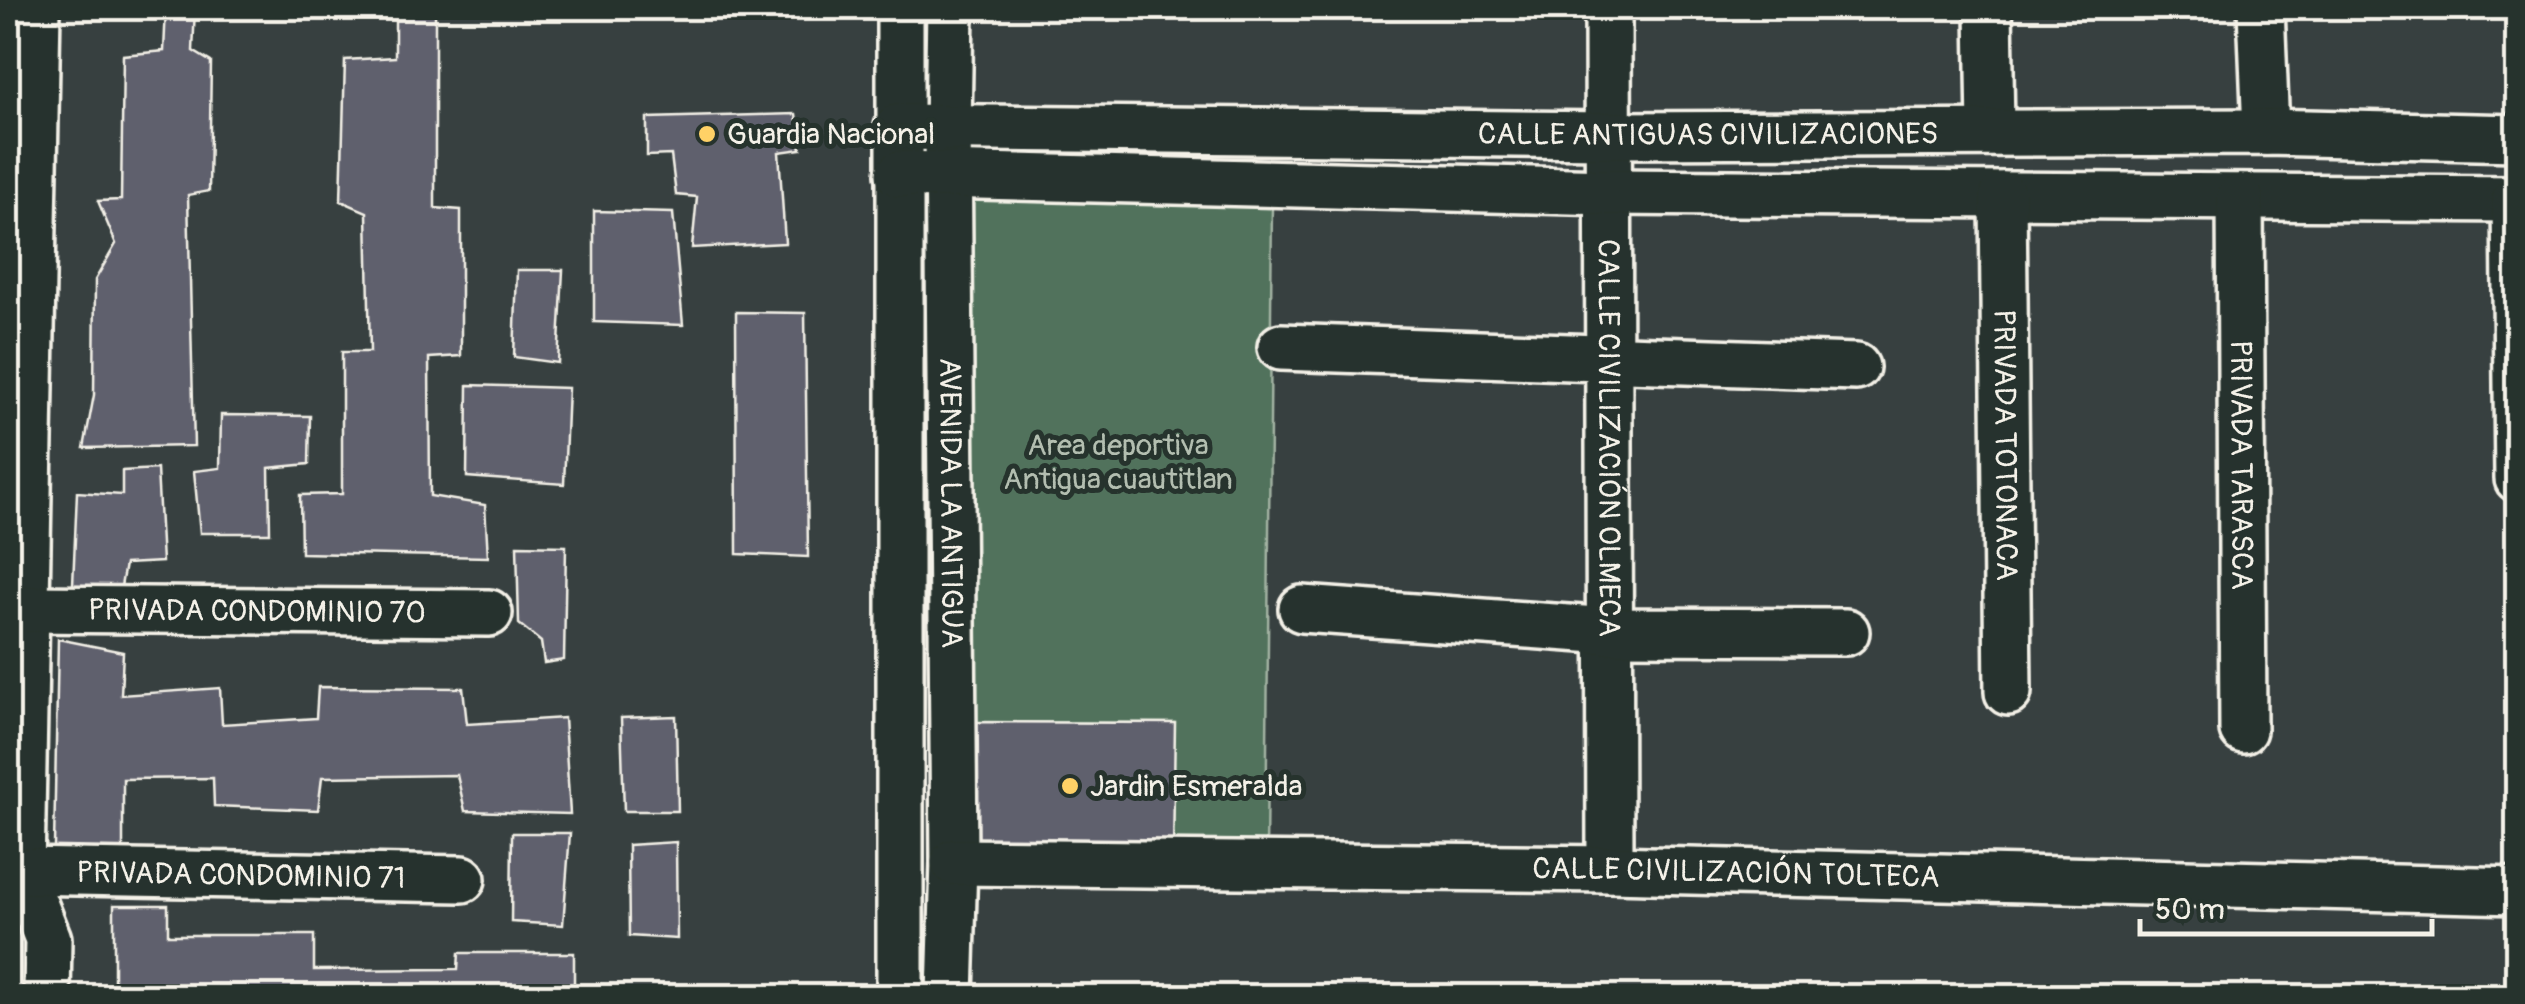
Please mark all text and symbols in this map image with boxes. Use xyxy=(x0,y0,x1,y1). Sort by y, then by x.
street label: CALLE ANTIGUAS CIVILIZACIONES xyxy=(1478,115,1938,154)
place label: Guardia Nacional xyxy=(727,116,935,153)
marker: Guardia Nacional xyxy=(696,123,718,145)
street label: CALLE CIVILIZACIÓN OLMECA xyxy=(1590,239,1627,637)
street label: PRIVADA TOTONACA xyxy=(1985,309,2025,581)
street label: PRIVADA TARASCA xyxy=(2222,340,2260,590)
street label: AVENIDA LA ANTIGUA xyxy=(931,358,970,648)
park label: Area deportiva Antigua cuautitlan xyxy=(1003,427,1233,498)
street label: PRIVADA CONDOMINIO 70 xyxy=(88,592,426,631)
place label: Jardin Esmeralda xyxy=(1090,768,1303,805)
marker: Jardin Esmeralda xyxy=(1059,775,1081,797)
street label: CALLE CIVILIZACIÓN TOLTECA xyxy=(1532,850,1940,896)
street label: PRIVADA CONDOMINIO 71 xyxy=(76,854,406,897)
scale bar xyxy=(2140,874,2432,936)
text: 50 m xyxy=(2155,891,2225,928)

